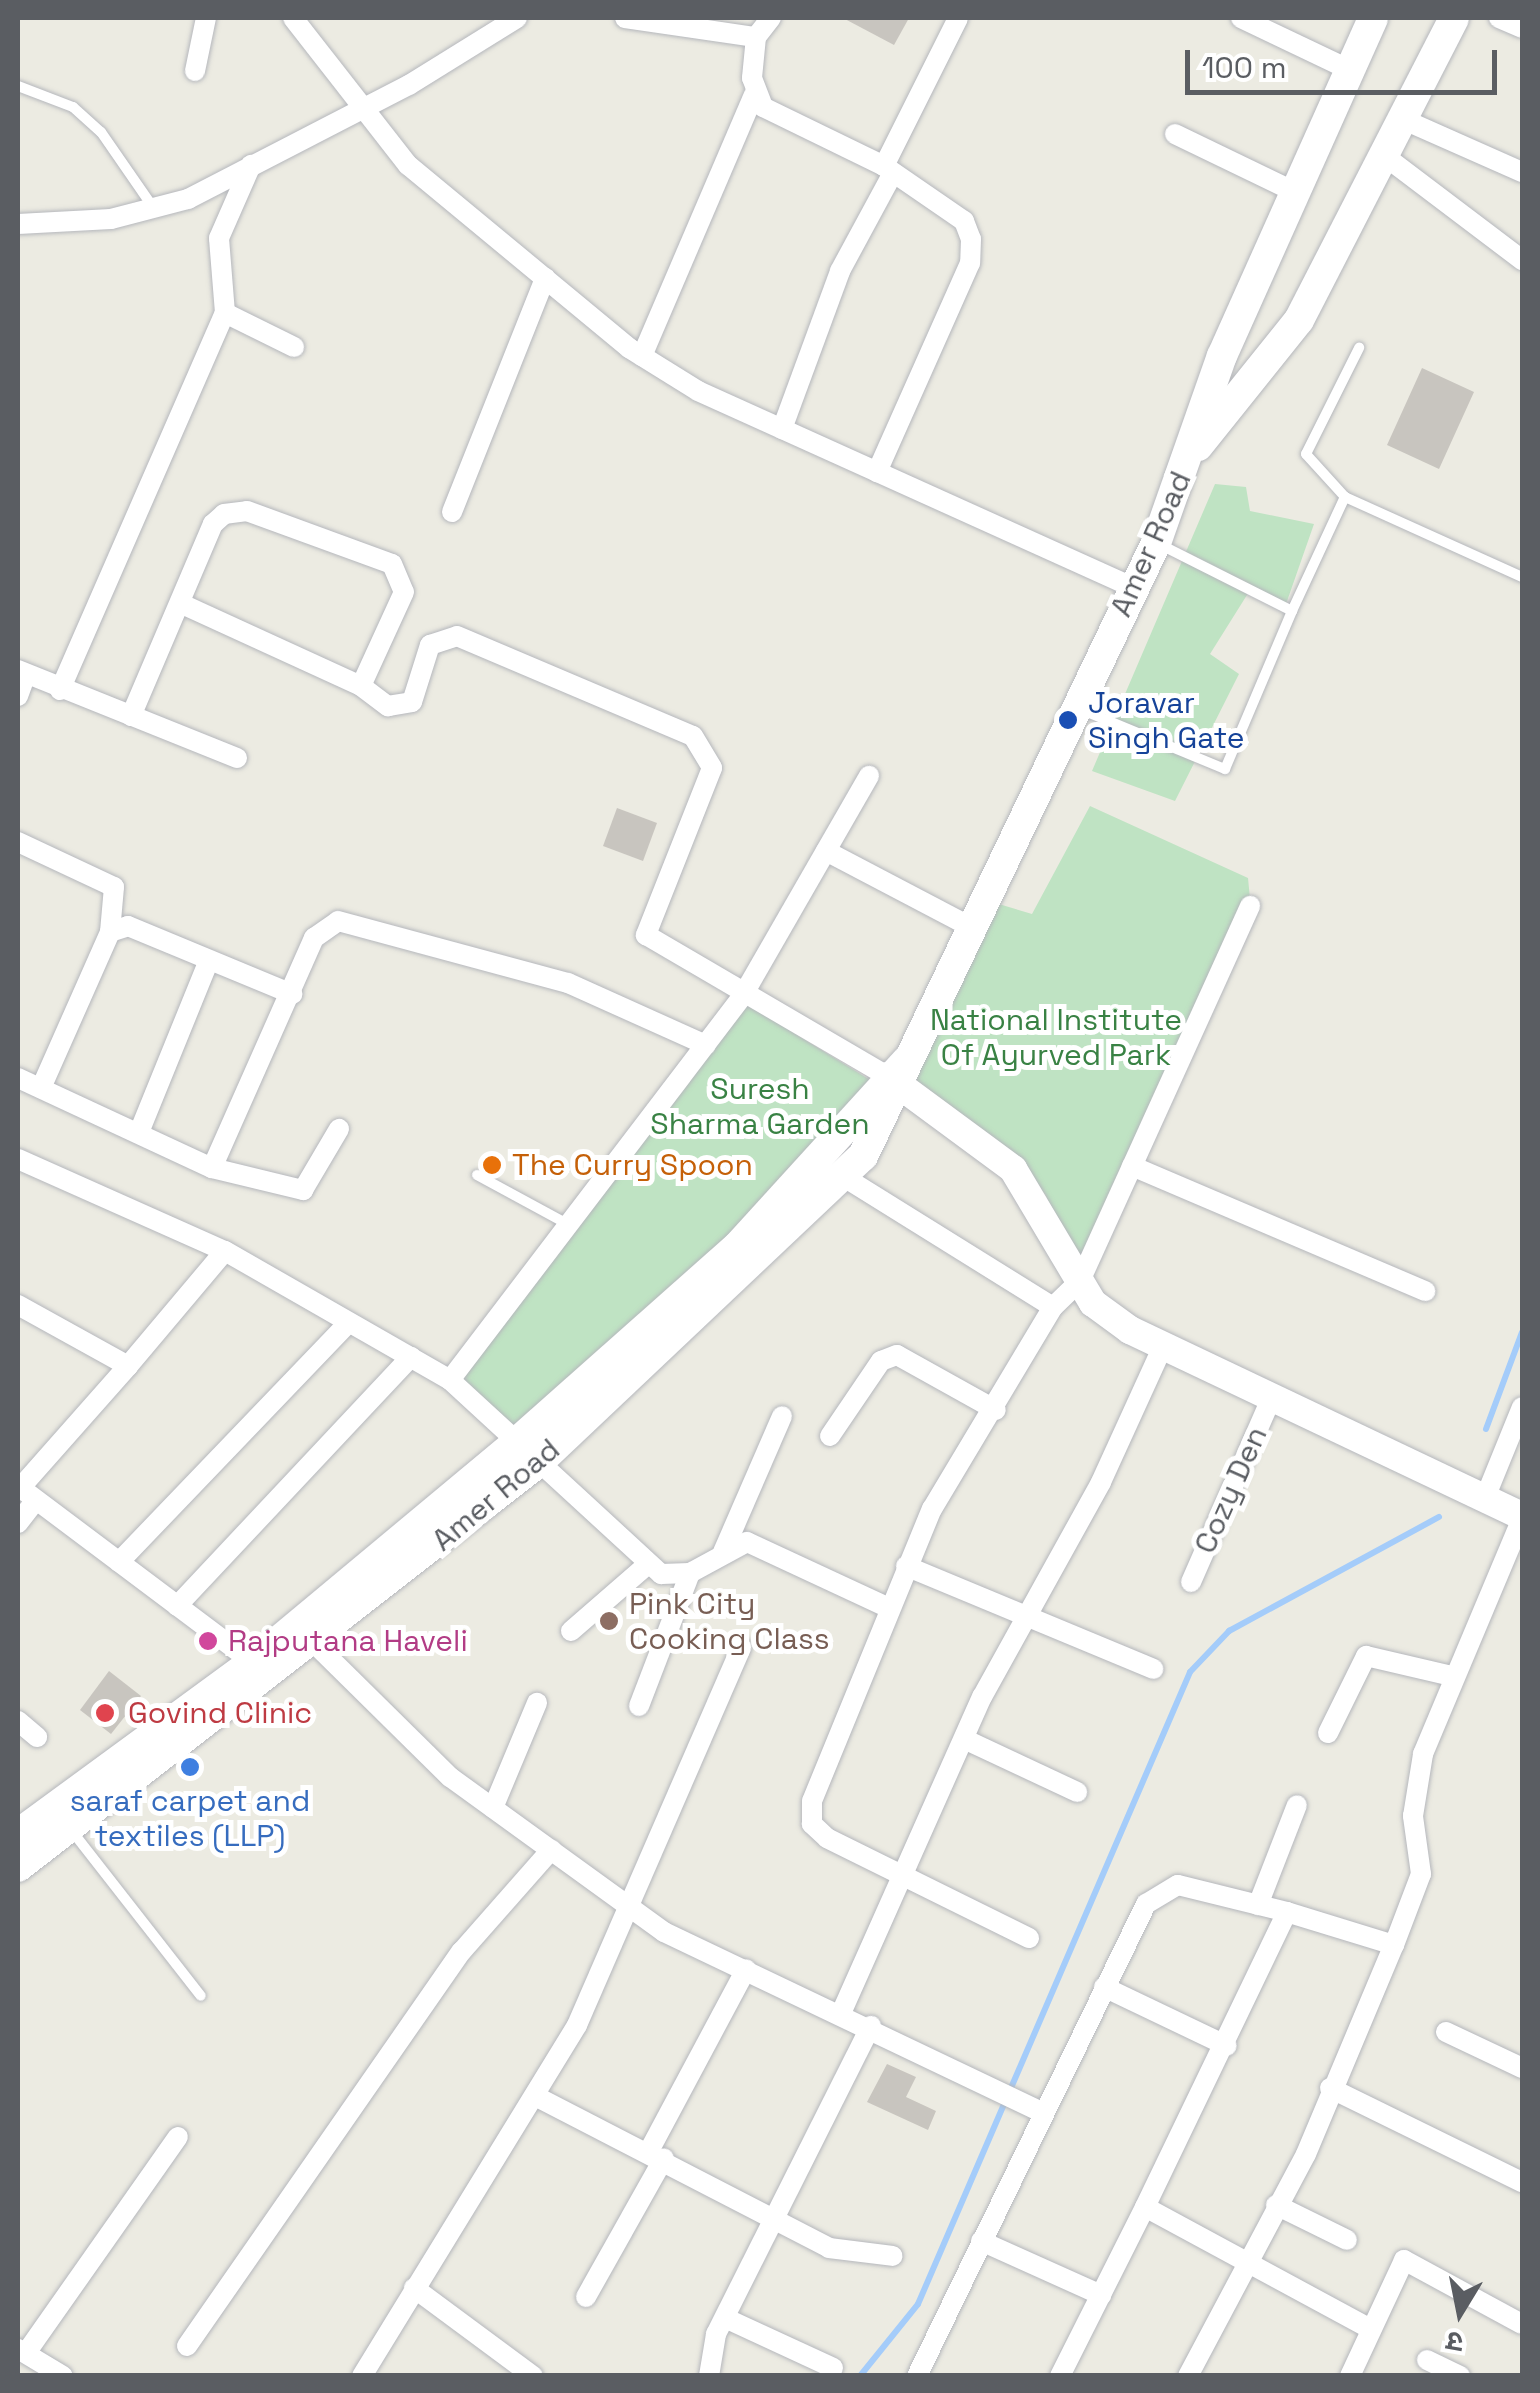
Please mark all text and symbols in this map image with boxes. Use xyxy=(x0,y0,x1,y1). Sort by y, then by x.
scale bar xyxy=(1190,30,1502,92)
text: 100 m xyxy=(1202,48,1287,87)
street label: Amer Road xyxy=(1103,466,1199,622)
place label: Joravar Singh Gate xyxy=(1088,685,1245,756)
marker: Joravar Singh Gate xyxy=(1057,709,1079,731)
park label: National Institute Of Ayurved Park xyxy=(930,1002,1182,1072)
park label: Suresh Sharma Garden xyxy=(650,1071,870,1142)
place label: The Curry Spoon xyxy=(512,1147,753,1183)
marker: The Curry Spoon xyxy=(481,1154,503,1176)
street label: Cozy Den xyxy=(1187,1421,1275,1559)
street label: Amer Road xyxy=(425,1431,567,1559)
place label: Pink City Cooking Class xyxy=(629,1586,830,1656)
marker: Pink City Cooking Class xyxy=(598,1610,620,1632)
place label: Rajputana Haveli xyxy=(228,1623,468,1659)
marker: Rajputana Haveli xyxy=(197,1630,219,1652)
place label: Govind Clinic xyxy=(128,1695,312,1731)
marker: Govind Clinic xyxy=(92,1700,118,1726)
marker: saraf carpet and textiles (LLP) xyxy=(179,1756,201,1778)
place label: saraf carpet and textiles (LLP) xyxy=(70,1783,310,1854)
north arrow xyxy=(1410,2263,1510,2363)
text: उ xyxy=(1444,2323,1466,2362)

